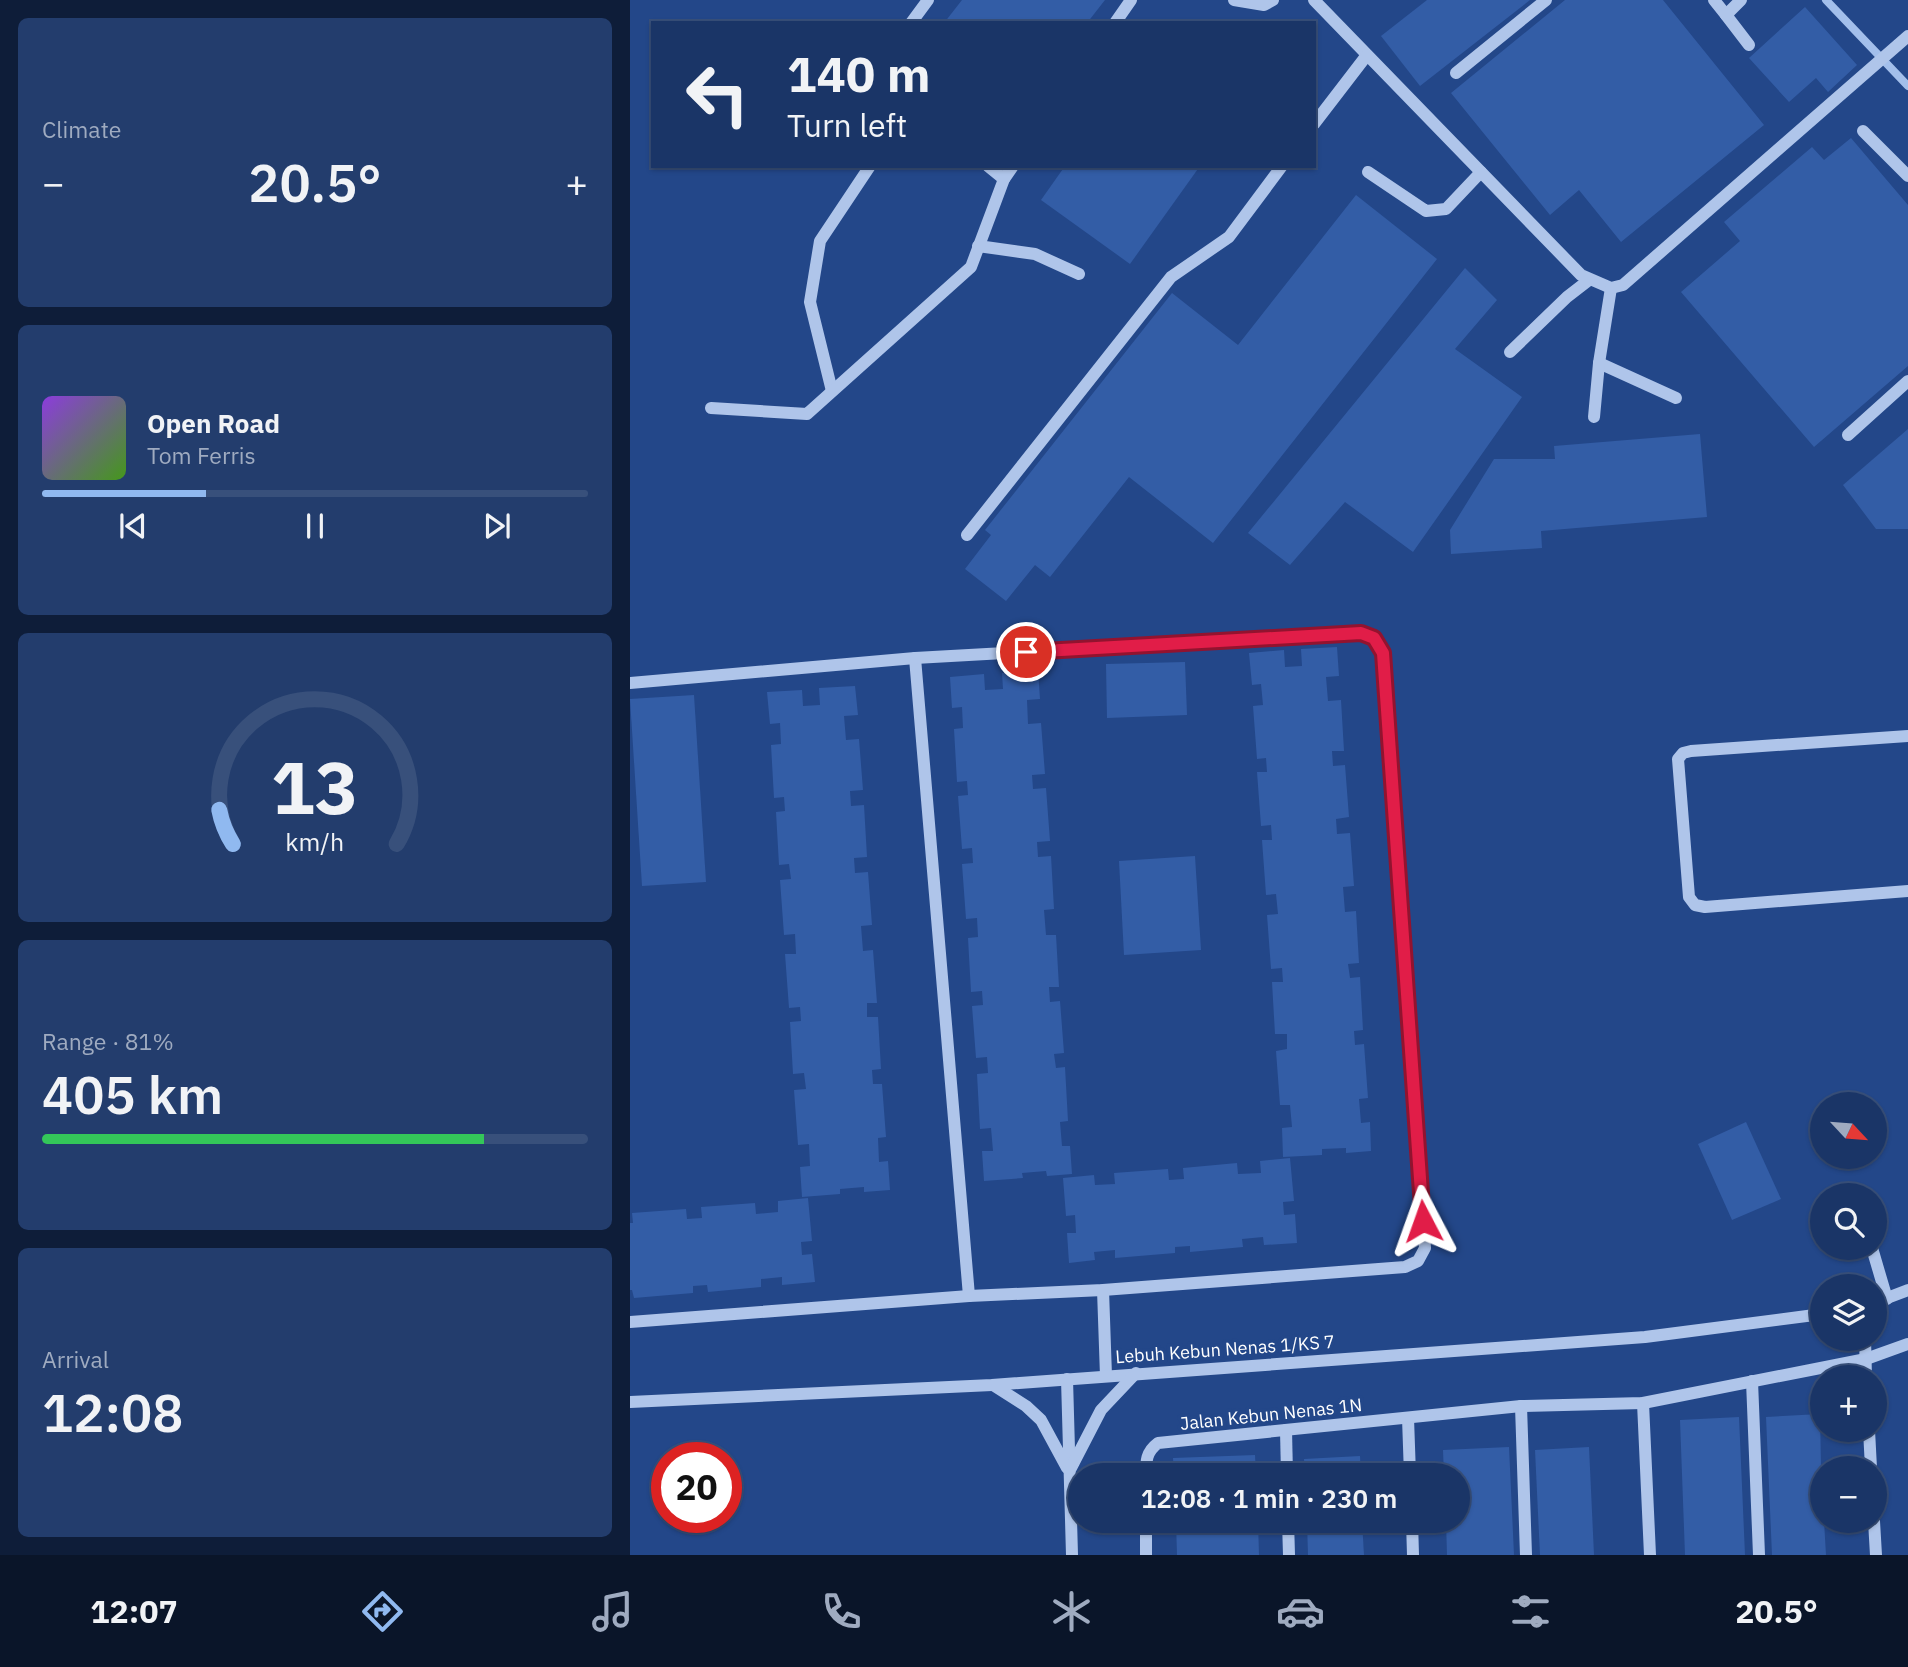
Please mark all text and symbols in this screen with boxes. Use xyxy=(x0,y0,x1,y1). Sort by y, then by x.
text: 140 m xyxy=(787,42,931,105)
icon: left xyxy=(672,49,763,140)
text: Turn left xyxy=(787,104,907,146)
text: Climate xyxy=(42,114,121,144)
text: 20.5° xyxy=(248,149,382,216)
text: − xyxy=(42,158,65,207)
text: + xyxy=(565,158,588,207)
text: Open Road xyxy=(147,406,280,440)
text: Tom Ferris xyxy=(147,440,256,470)
icon: previous xyxy=(114,507,152,545)
icon: pause xyxy=(296,507,334,545)
icon: next xyxy=(478,507,516,545)
pin xyxy=(996,622,1056,682)
icon: arrive xyxy=(1007,633,1045,671)
text: 13 xyxy=(271,739,359,834)
text: km/h xyxy=(286,824,344,857)
text: Range · 81% xyxy=(42,1026,174,1056)
text: 405 km xyxy=(42,1061,223,1128)
north arrow xyxy=(1810,1092,1886,1169)
map controls xyxy=(1810,1092,1887,1533)
button: search xyxy=(1810,1183,1887,1260)
position arrow xyxy=(1386,1184,1460,1258)
button: layers xyxy=(1810,1274,1887,1351)
street label: Lebuh Kebun Nenas 1/KS 7 xyxy=(1115,1330,1335,1368)
text: Arrival xyxy=(42,1344,109,1374)
button: + xyxy=(1810,1365,1887,1442)
text: 12:08 xyxy=(42,1379,183,1446)
street label: Jalan Kebun Nenas 1N xyxy=(1179,1393,1363,1435)
speed limit sign: 20 xyxy=(651,1442,742,1533)
button: − xyxy=(1810,1456,1887,1533)
text: 12:08 · 1 min · 230 m xyxy=(1141,1481,1397,1515)
icon: directions xyxy=(358,1587,407,1636)
icon: music xyxy=(588,1587,637,1636)
icon: phone xyxy=(817,1587,866,1636)
icon: climate xyxy=(1047,1587,1096,1636)
icon: car xyxy=(1276,1587,1325,1636)
icon: filters xyxy=(1506,1587,1555,1636)
text: 12:07 xyxy=(90,1590,178,1632)
text: 20.5° xyxy=(1735,1590,1818,1632)

